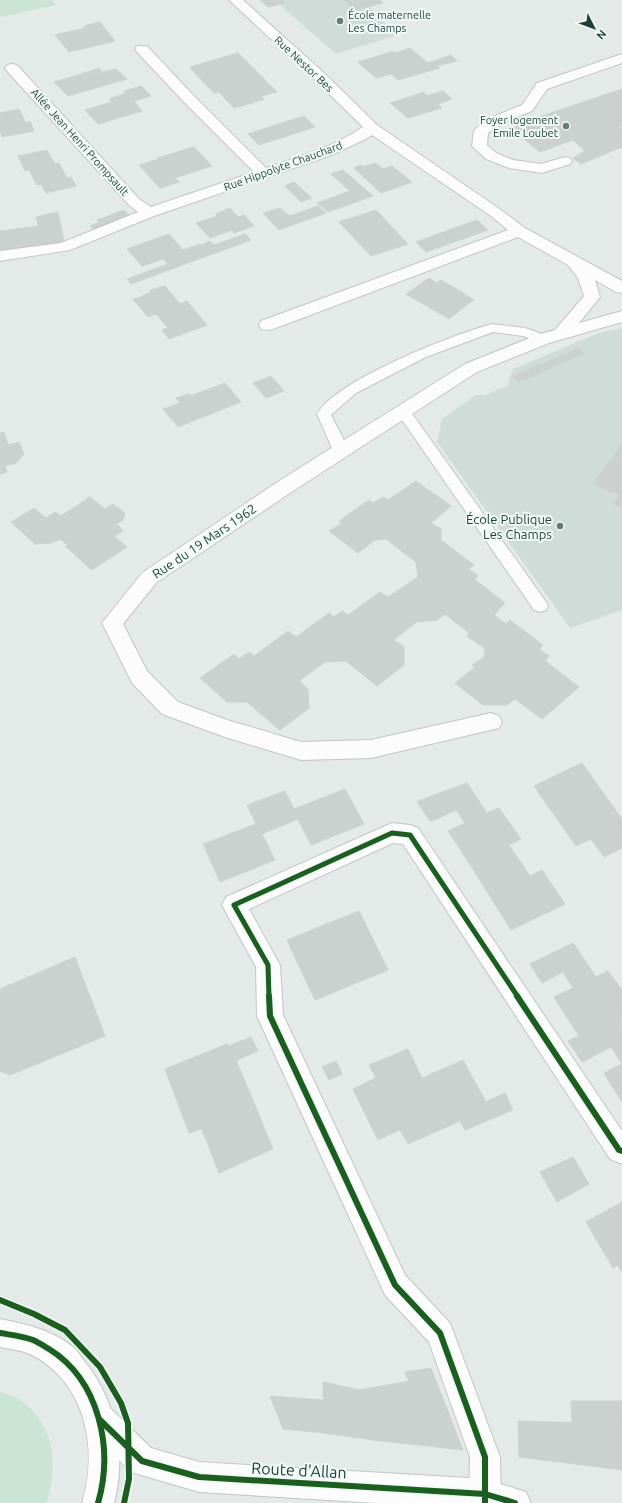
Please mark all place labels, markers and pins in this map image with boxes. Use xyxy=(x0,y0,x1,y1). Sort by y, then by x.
place label: École maternelle Les Champs xyxy=(348,8,431,34)
marker: École maternelle Les Champs xyxy=(335,16,345,26)
place label: Foyer logement Emile Loubet xyxy=(480,114,559,139)
marker: Foyer logement Emile Loubet xyxy=(561,121,571,131)
place label: École Publique Les Champs xyxy=(466,511,552,541)
marker: École Publique Les Champs xyxy=(555,521,565,531)

